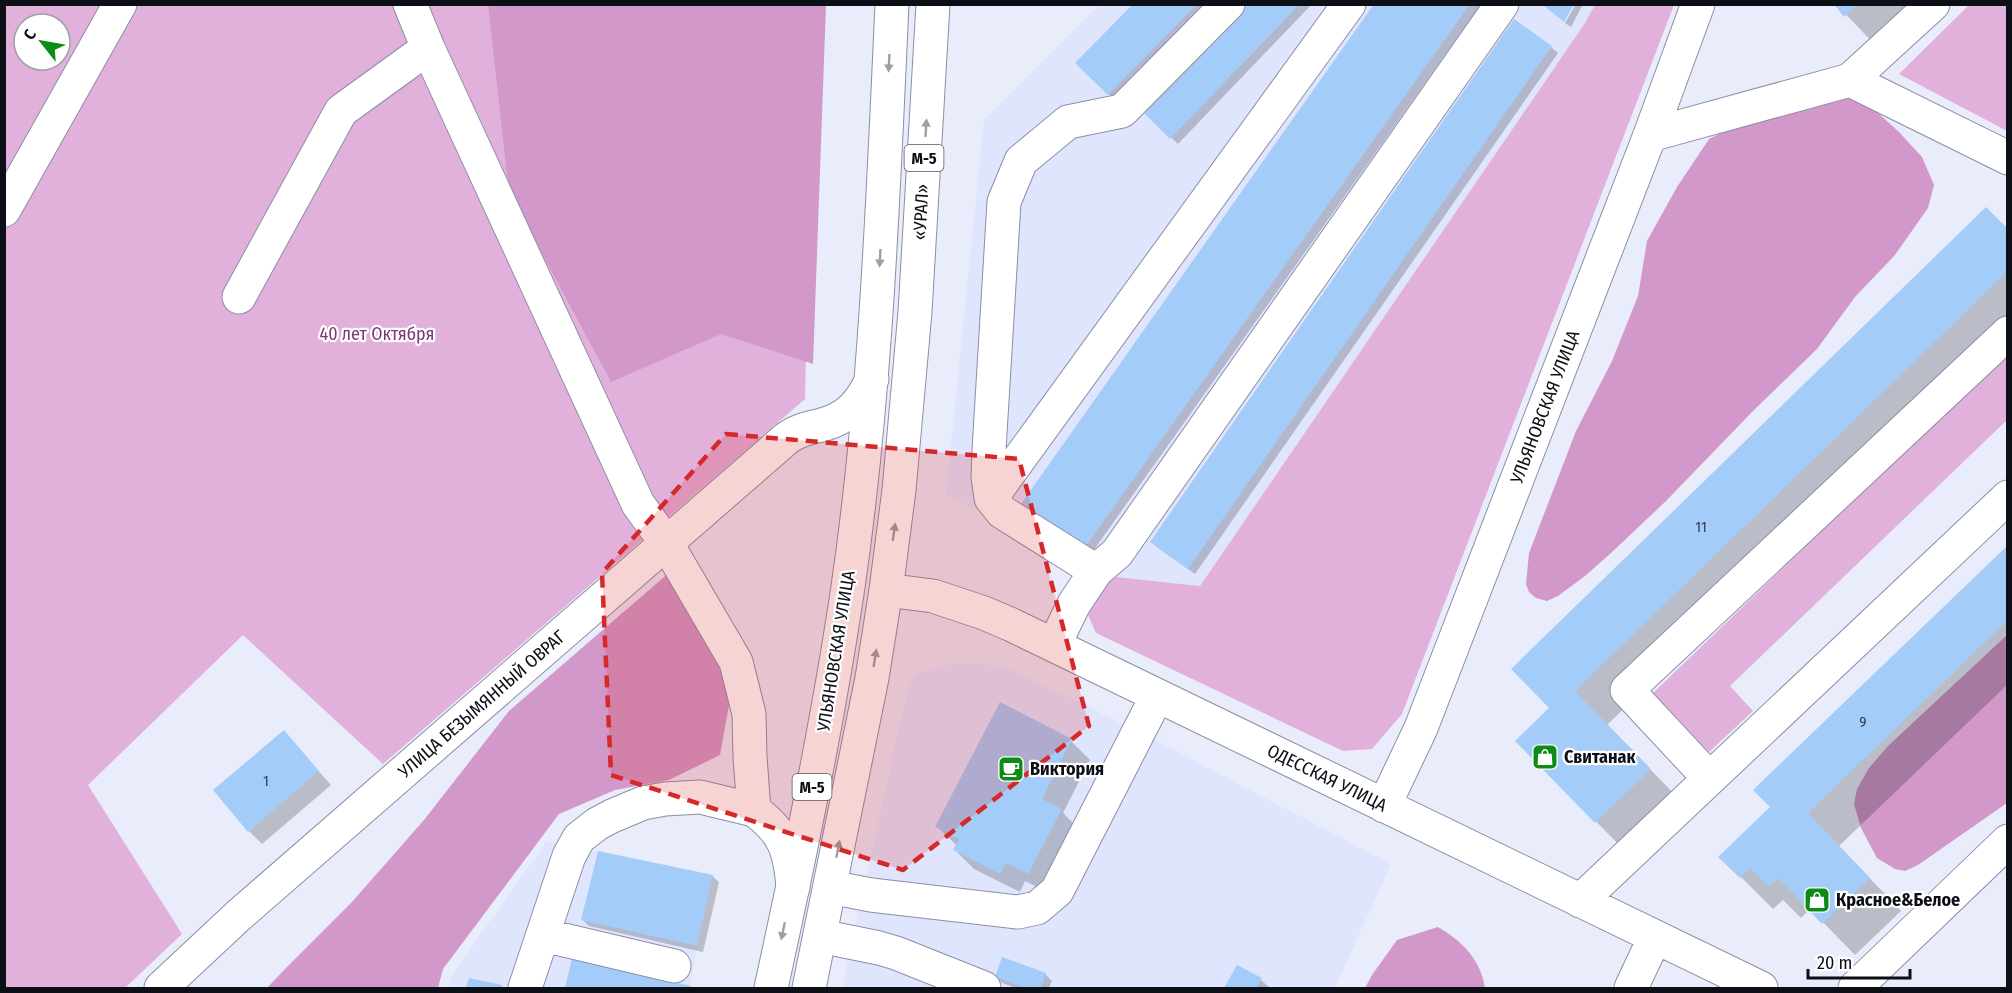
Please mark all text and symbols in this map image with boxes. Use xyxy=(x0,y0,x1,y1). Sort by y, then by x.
north arrow xyxy=(12,12,72,72)
text: С xyxy=(19,26,40,43)
one-way arrow xyxy=(885,53,894,72)
one-way arrow xyxy=(921,118,931,137)
road number: М-5 xyxy=(904,145,944,171)
street label: «УРАЛ» xyxy=(909,183,933,241)
one-way arrow xyxy=(875,248,884,267)
park label: 40 лет Октября xyxy=(320,323,434,345)
street label: УЛЬЯНОВСКАЯ УЛИЦА xyxy=(1505,327,1585,488)
house number: 11 xyxy=(1695,518,1707,536)
one-way arrow xyxy=(889,522,898,541)
street label: УЛЬЯНОВСКАЯ УЛИЦА xyxy=(812,568,860,734)
street label: УЛИЦА БЕЗЫМЯННЫЙ ОВРАГ xyxy=(393,625,571,783)
one-way arrow xyxy=(871,648,880,667)
house number: 9 xyxy=(1859,713,1867,731)
street label: ОДЕССКАЯ УЛИЦА xyxy=(1263,739,1391,817)
shop icon: Свитанак xyxy=(1530,742,1560,772)
place label: Свитанак xyxy=(1564,746,1637,768)
cafe icon: Виктория xyxy=(996,754,1026,784)
place label: Виктория xyxy=(1030,758,1104,780)
house number: 1 xyxy=(263,772,269,790)
road number: М-5 xyxy=(792,774,832,800)
one-way arrow xyxy=(834,839,843,858)
shop icon: Красное&Белое xyxy=(1802,885,1832,915)
place label: Красное&Белое xyxy=(1836,889,1960,911)
one-way arrow xyxy=(778,922,787,941)
scale bar xyxy=(1808,942,1910,980)
text: 20 m xyxy=(1817,952,1852,974)

